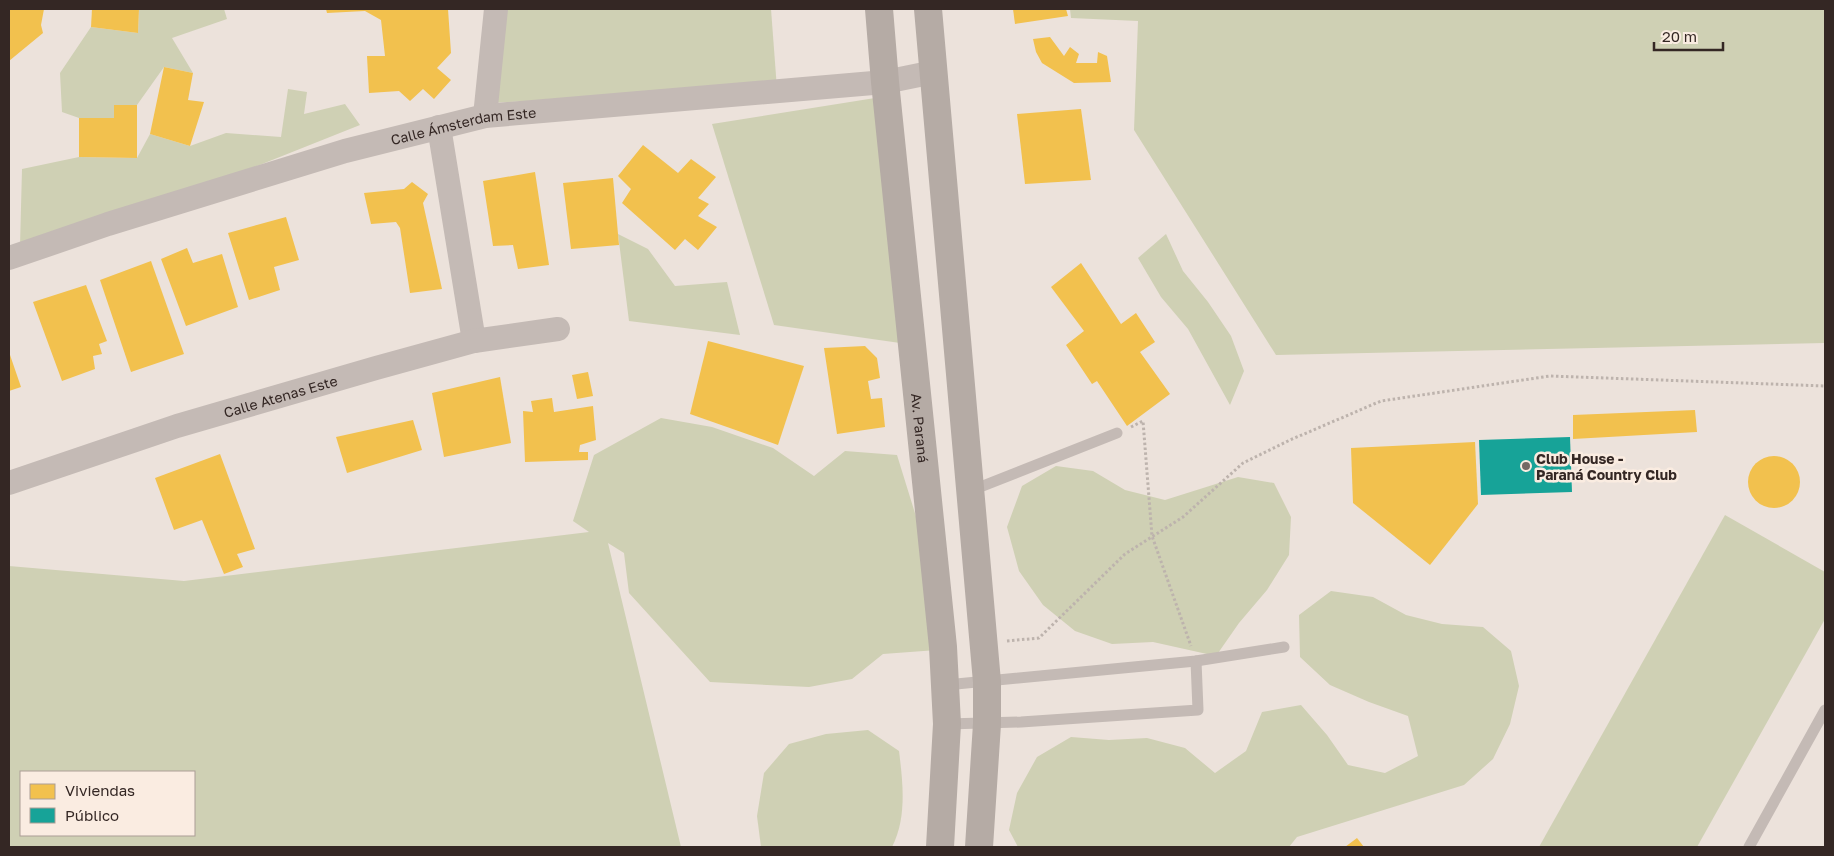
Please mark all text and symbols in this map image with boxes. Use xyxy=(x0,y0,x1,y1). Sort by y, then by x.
scale bar xyxy=(1654,20,1723,52)
text: 20 m xyxy=(1662,27,1697,45)
street label: Calle Ámsterdam Este xyxy=(389,103,537,148)
street label: Calle Atenas Este xyxy=(221,371,339,421)
street label: Av. Paraná xyxy=(908,392,933,464)
place label: Club House - Paraná Country Club xyxy=(1536,450,1677,483)
marker: Club House - Paraná Country Club xyxy=(1520,460,1532,472)
legend xyxy=(20,771,195,836)
text: Viviendas xyxy=(65,781,135,799)
text: Público xyxy=(65,806,119,824)

